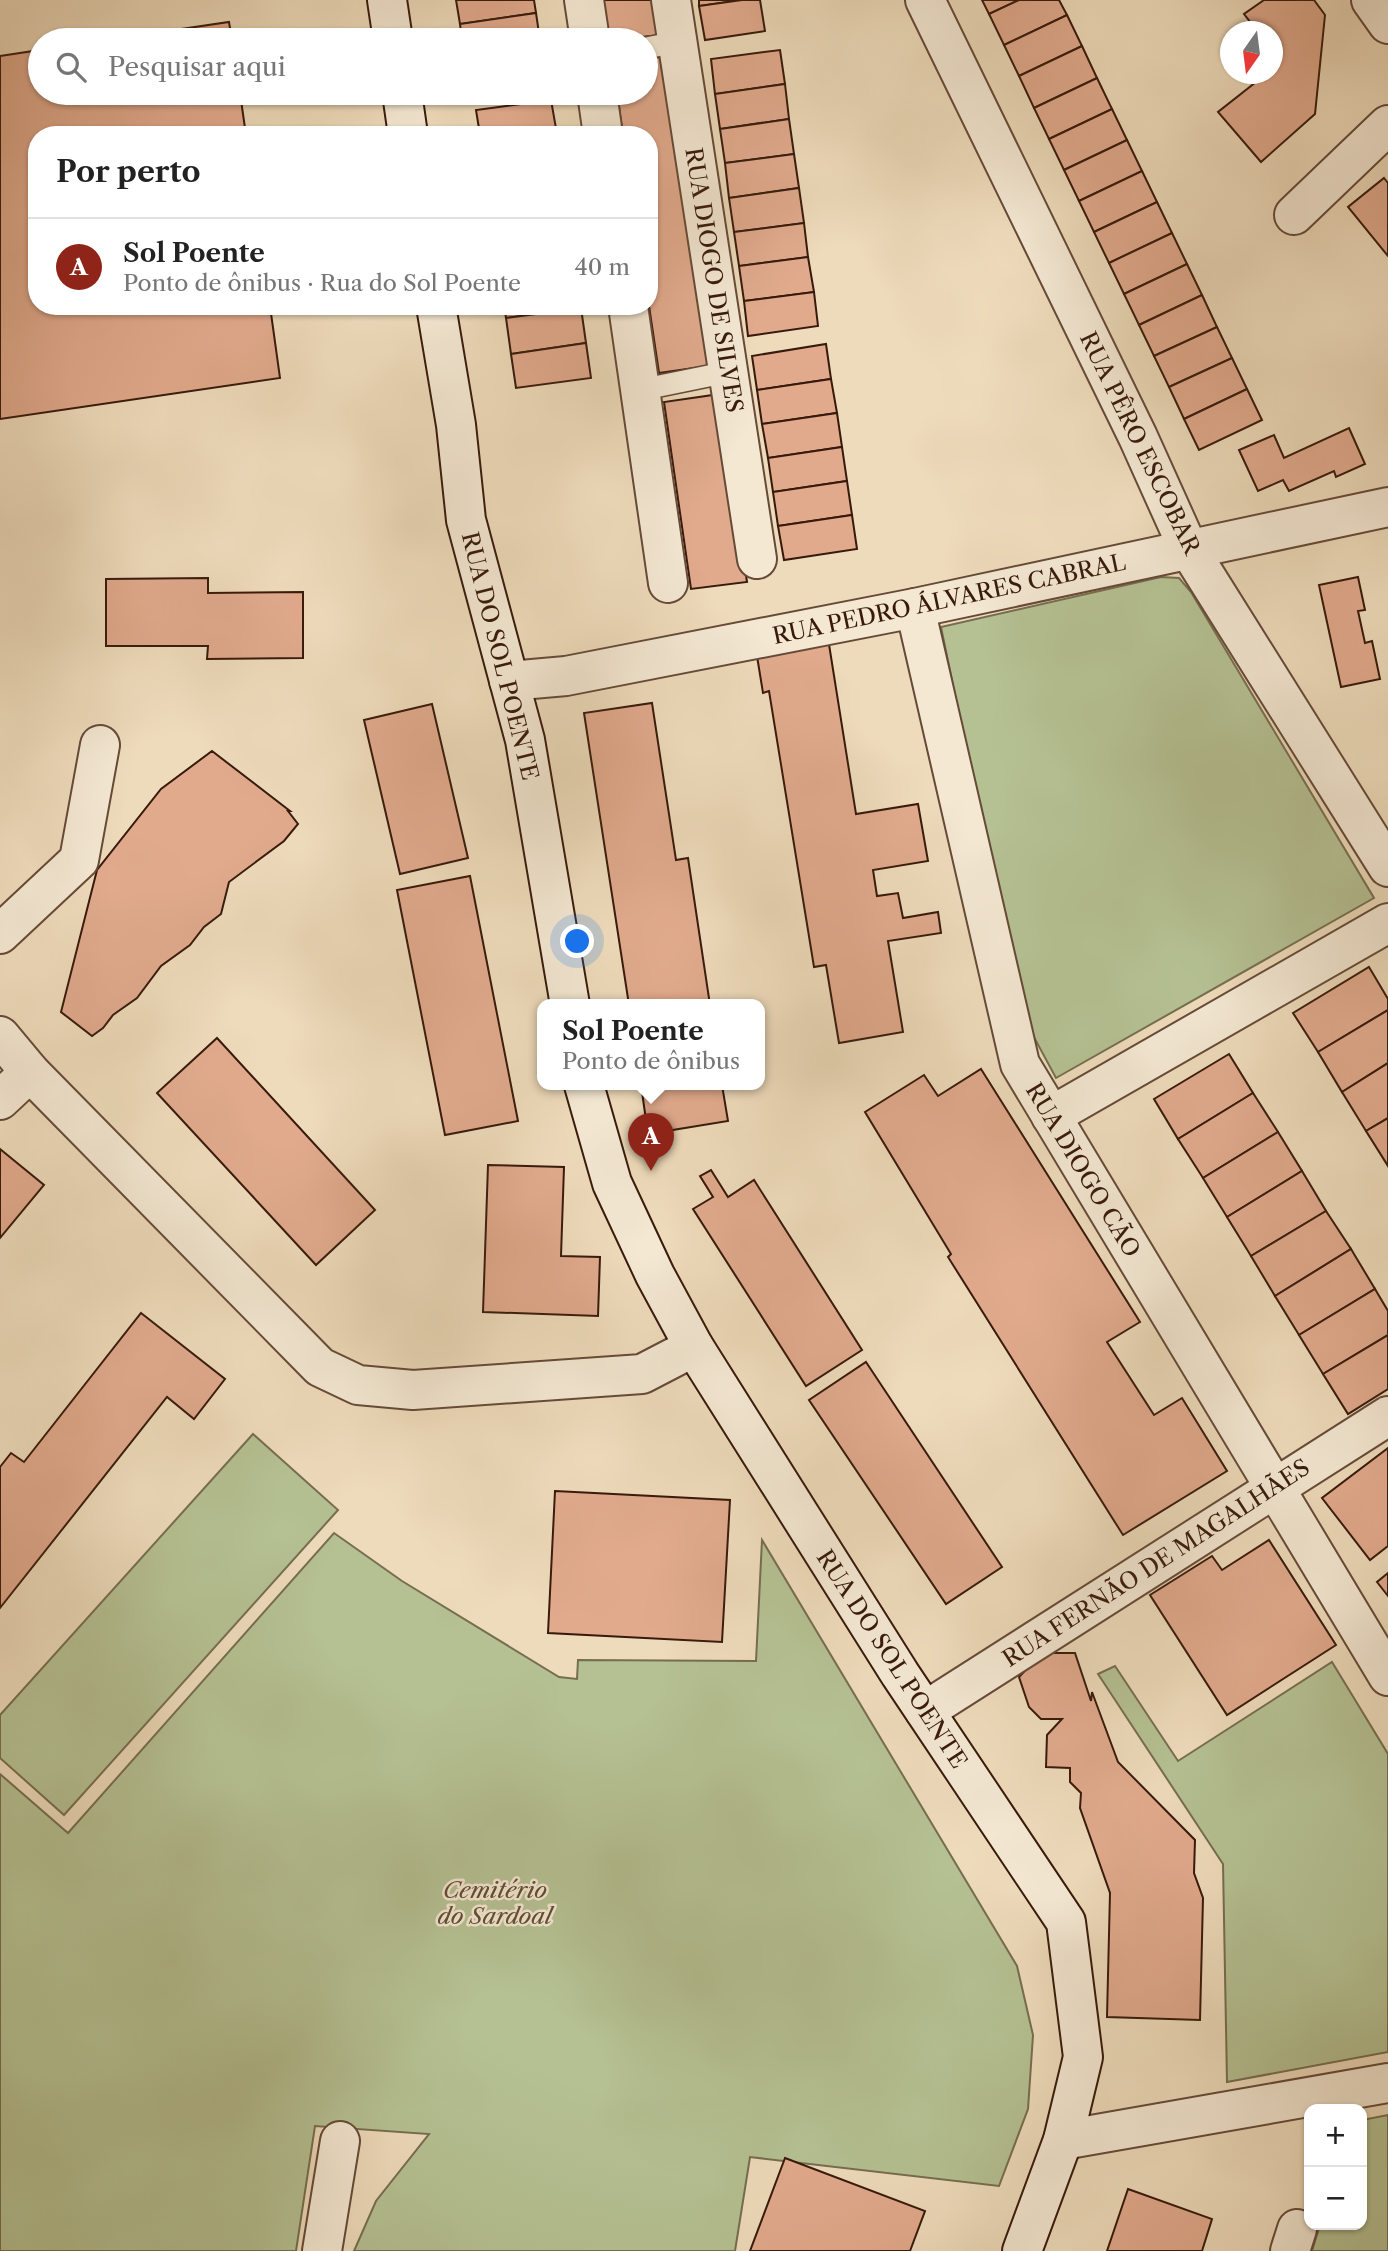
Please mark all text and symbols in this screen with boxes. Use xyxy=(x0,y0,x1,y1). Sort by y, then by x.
north arrow xyxy=(1220,21,1283,84)
search box xyxy=(28,28,658,105)
icon: search xyxy=(52,48,90,86)
text: Pesquisar aqui xyxy=(108,51,286,83)
street label: RUA DIOGO DE SILVES xyxy=(679,146,749,414)
text: Por perto xyxy=(56,153,201,190)
text: Sol Poente xyxy=(123,237,265,269)
text: A xyxy=(70,253,88,281)
text: 40 m xyxy=(575,253,630,281)
text: Ponto de ônibus · Rua do Sol Poente xyxy=(123,269,521,297)
street label: RUA PÊRO ESCOBAR xyxy=(1074,327,1207,560)
street label: RUA DO SOL POENTE xyxy=(456,529,544,783)
street label: RUA PEDRO ÁLVARES CABRAL xyxy=(770,548,1128,650)
your location xyxy=(560,924,594,958)
popup xyxy=(537,999,765,1090)
text: Sol Poente xyxy=(562,1015,704,1047)
text: Ponto de ônibus xyxy=(562,1047,740,1075)
street label: RUA DIOGO CÃO xyxy=(1020,1078,1146,1262)
pin: A xyxy=(628,1113,674,1171)
street label: RUA FERNÃO DE MAGALHÃES xyxy=(997,1453,1315,1673)
street label: RUA DO SOL POENTE xyxy=(811,1544,973,1774)
park label: Cemitério do Sardoal xyxy=(438,1876,555,1930)
map controls xyxy=(1304,2104,1367,2230)
button: + xyxy=(1304,2104,1367,2167)
button: − xyxy=(1304,2167,1367,2230)

